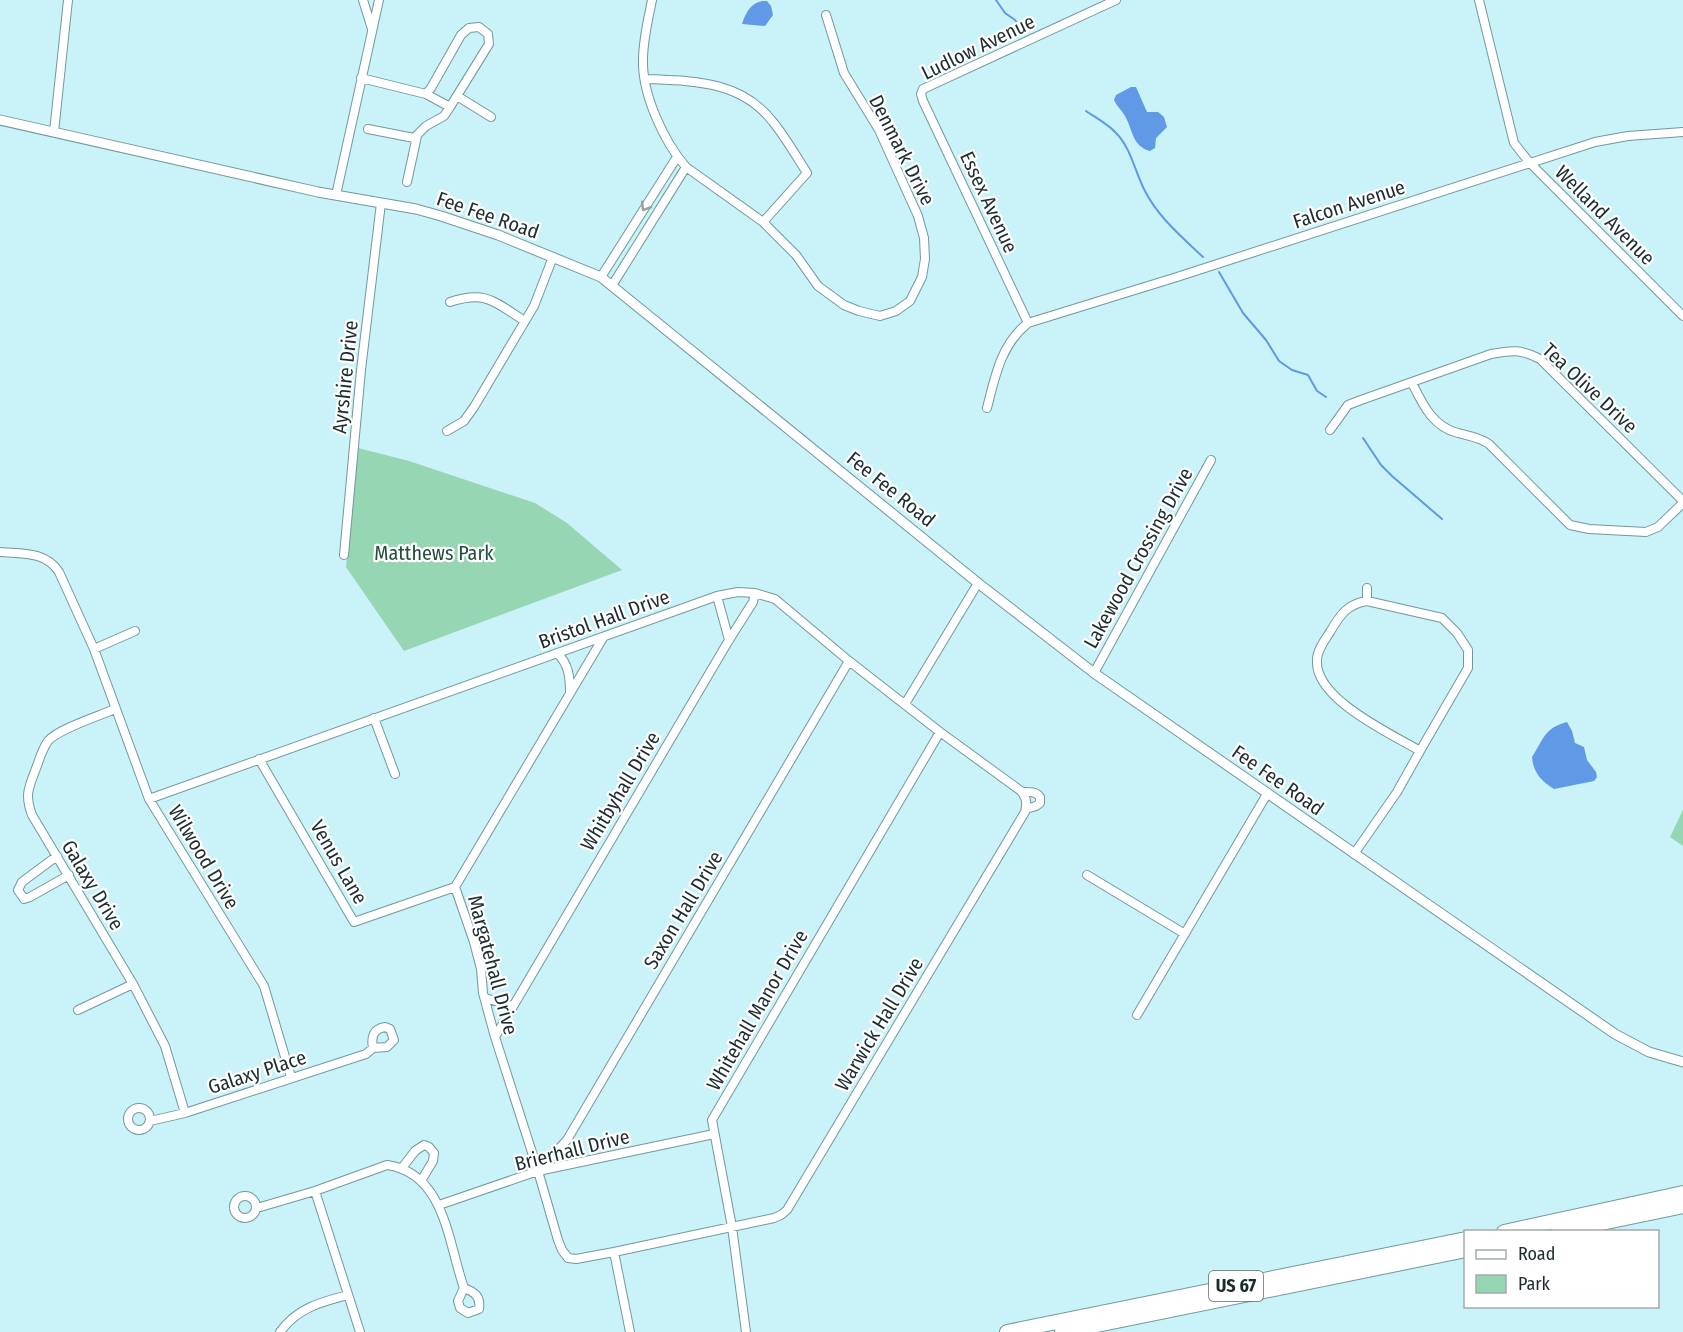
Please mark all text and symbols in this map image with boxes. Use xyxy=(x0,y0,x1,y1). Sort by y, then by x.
street label: Ludlow Avenue xyxy=(917,9,1039,85)
street label: Denmark Drive xyxy=(864,91,940,209)
street label: Essex Avenue xyxy=(955,147,1023,257)
street label: Welland Avenue xyxy=(1550,160,1660,270)
street label: Falcon Avenue xyxy=(1290,175,1408,233)
street label: Fee Fee Road xyxy=(434,186,542,244)
one-way arrow xyxy=(641,201,653,211)
street label: Ayrshire Drive xyxy=(327,319,363,435)
street label: Tea Olive Drive xyxy=(1538,338,1642,438)
street label: Fee Fee Road xyxy=(842,446,940,532)
street label: Lakewood Crossing Drive xyxy=(1078,463,1198,653)
park label: Matthews Park xyxy=(374,541,494,565)
street label: Bristol Hall Drive xyxy=(535,584,673,654)
street label: Whitbyhall Drive xyxy=(575,727,665,855)
street label: Fee Fee Road xyxy=(1227,740,1329,820)
street label: Wilwood Drive xyxy=(164,801,244,913)
street label: Venus Lane xyxy=(305,816,373,908)
street label: Galaxy Drive xyxy=(57,836,129,934)
street label: Saxon Hall Drive xyxy=(638,847,728,973)
street label: Margatehall Drive xyxy=(463,893,523,1037)
street label: Whitehall Manor Drive xyxy=(701,926,813,1094)
street label: Warwick Hall Drive xyxy=(830,953,928,1095)
street label: Galaxy Place xyxy=(205,1045,309,1099)
street label: Brierhall Drive xyxy=(512,1124,632,1176)
legend xyxy=(1464,1230,1659,1308)
text: Road xyxy=(1518,1243,1555,1265)
road number: US 67 xyxy=(1209,1271,1263,1301)
text: Park xyxy=(1518,1273,1551,1295)

